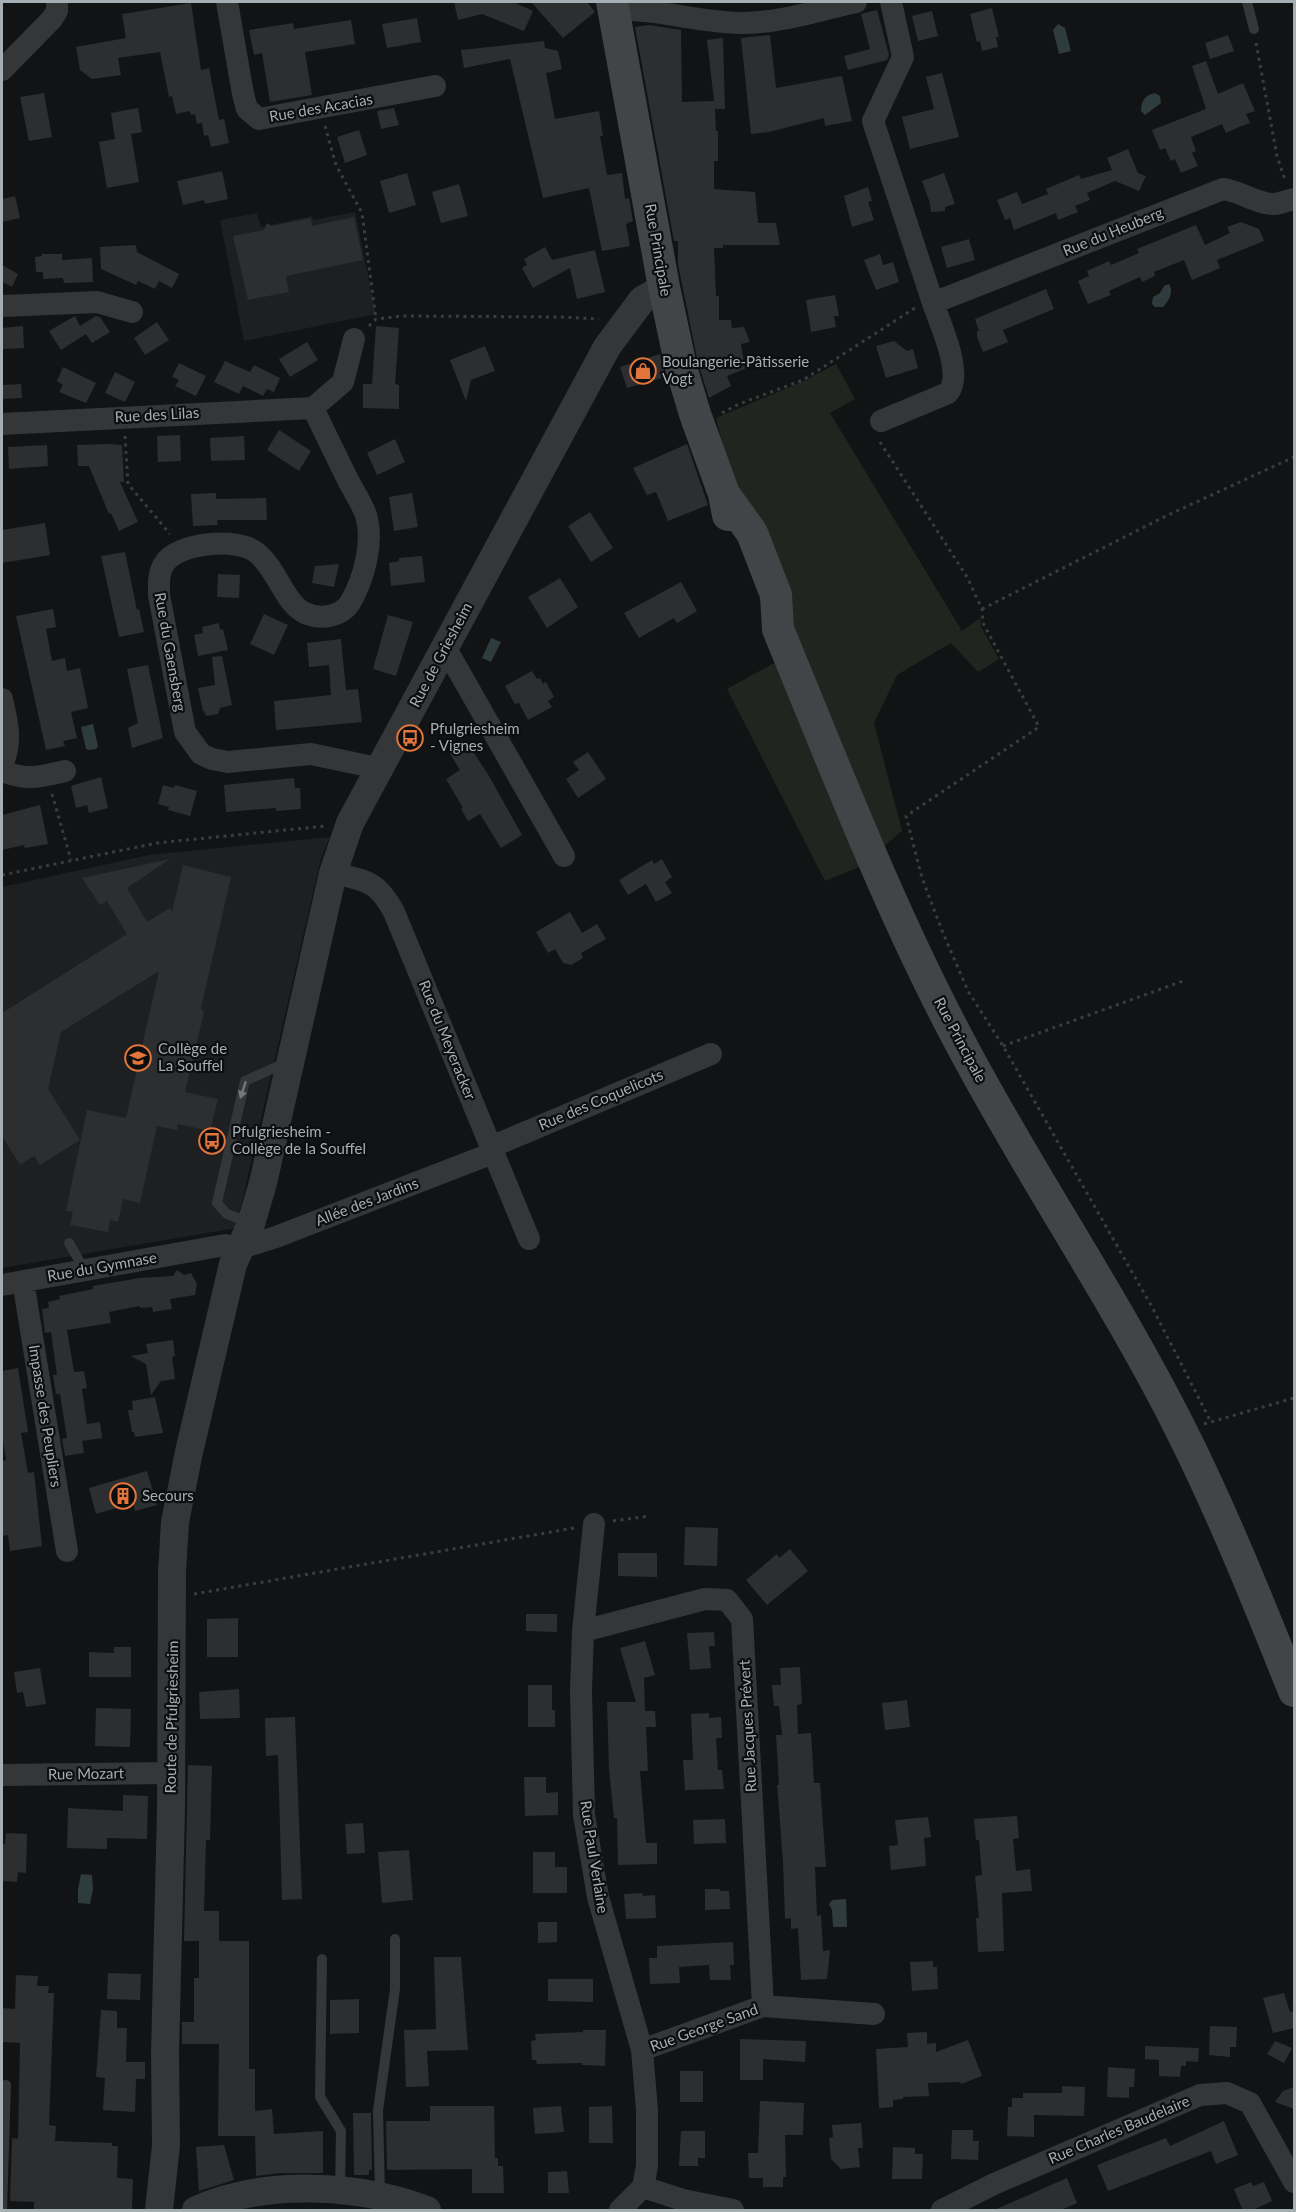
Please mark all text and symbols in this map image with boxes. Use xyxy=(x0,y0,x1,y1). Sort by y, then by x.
street label: Rue des Acacias xyxy=(268,89,374,125)
street label: Rue Principale xyxy=(642,202,676,298)
street label: Rue du Heuberg xyxy=(1060,203,1166,259)
place label: Boulangerie-Pâtisserie Vogt xyxy=(662,352,809,387)
shop icon: Boulangerie-Pâtisserie Vogt xyxy=(628,356,658,386)
street label: Rue des Lilas xyxy=(114,403,200,425)
street label: Rue du Gaensberg xyxy=(152,591,190,713)
street label: Rue de Griesheim xyxy=(405,599,475,710)
place label: Pfulgriesheim - Vignes xyxy=(430,719,520,754)
bus stop icon: Pfulgriesheim - Vignes xyxy=(395,723,425,753)
street label: Rue du Meyeracker xyxy=(416,977,480,1102)
street label: Rue Principale xyxy=(931,994,991,1085)
place label: Collège de La Souffel xyxy=(158,1039,227,1074)
school or university icon: Collège de La Souffel xyxy=(123,1043,153,1073)
street label: Rue des Coquelicots xyxy=(536,1065,665,1133)
one-way arrow xyxy=(238,1081,247,1099)
place label: Pfulgriesheim - Collège de la Souffel xyxy=(232,1122,366,1157)
bus stop icon: Pfulgriesheim - Collège de la Souffel xyxy=(197,1126,227,1156)
street label: Allée des Jardins xyxy=(313,1173,421,1229)
street label: Rue du Gymnase xyxy=(46,1248,158,1284)
street label: Impasse des Peupliers xyxy=(26,1343,66,1488)
building icon: Secours xyxy=(108,1481,138,1511)
place label: Secours xyxy=(142,1486,194,1504)
street label: Route de Pfulgriesheim xyxy=(161,1640,181,1793)
street label: Rue Jacques Prévert xyxy=(735,1659,759,1793)
street label: Rue Mozart xyxy=(48,1763,125,1783)
street label: Rue Paul Verlaine xyxy=(577,1799,613,1915)
street label: Rue George Sand xyxy=(647,1999,760,2055)
street label: Rue Charles Baudelaire xyxy=(1045,2091,1192,2167)

